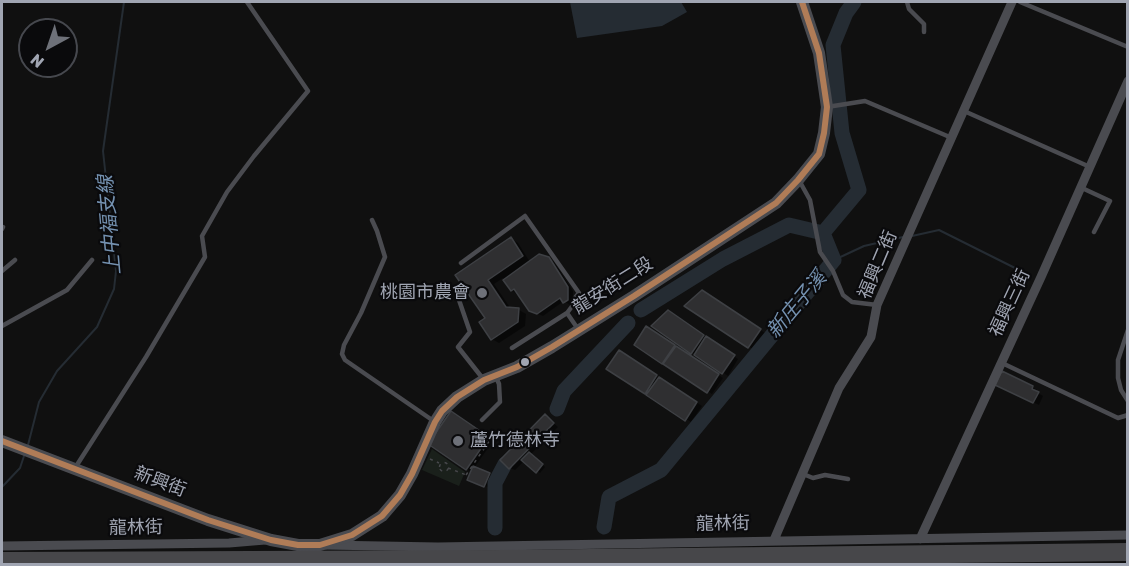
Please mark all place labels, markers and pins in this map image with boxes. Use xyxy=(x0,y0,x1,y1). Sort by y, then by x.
place label: 桃園市農會 xyxy=(380,282,470,304)
marker: 桃園市農會 xyxy=(475,286,489,300)
unlabelled marker xyxy=(519,356,531,368)
place label: 蘆竹德林寺 xyxy=(470,430,560,452)
marker: 蘆竹德林寺 xyxy=(451,434,465,448)

